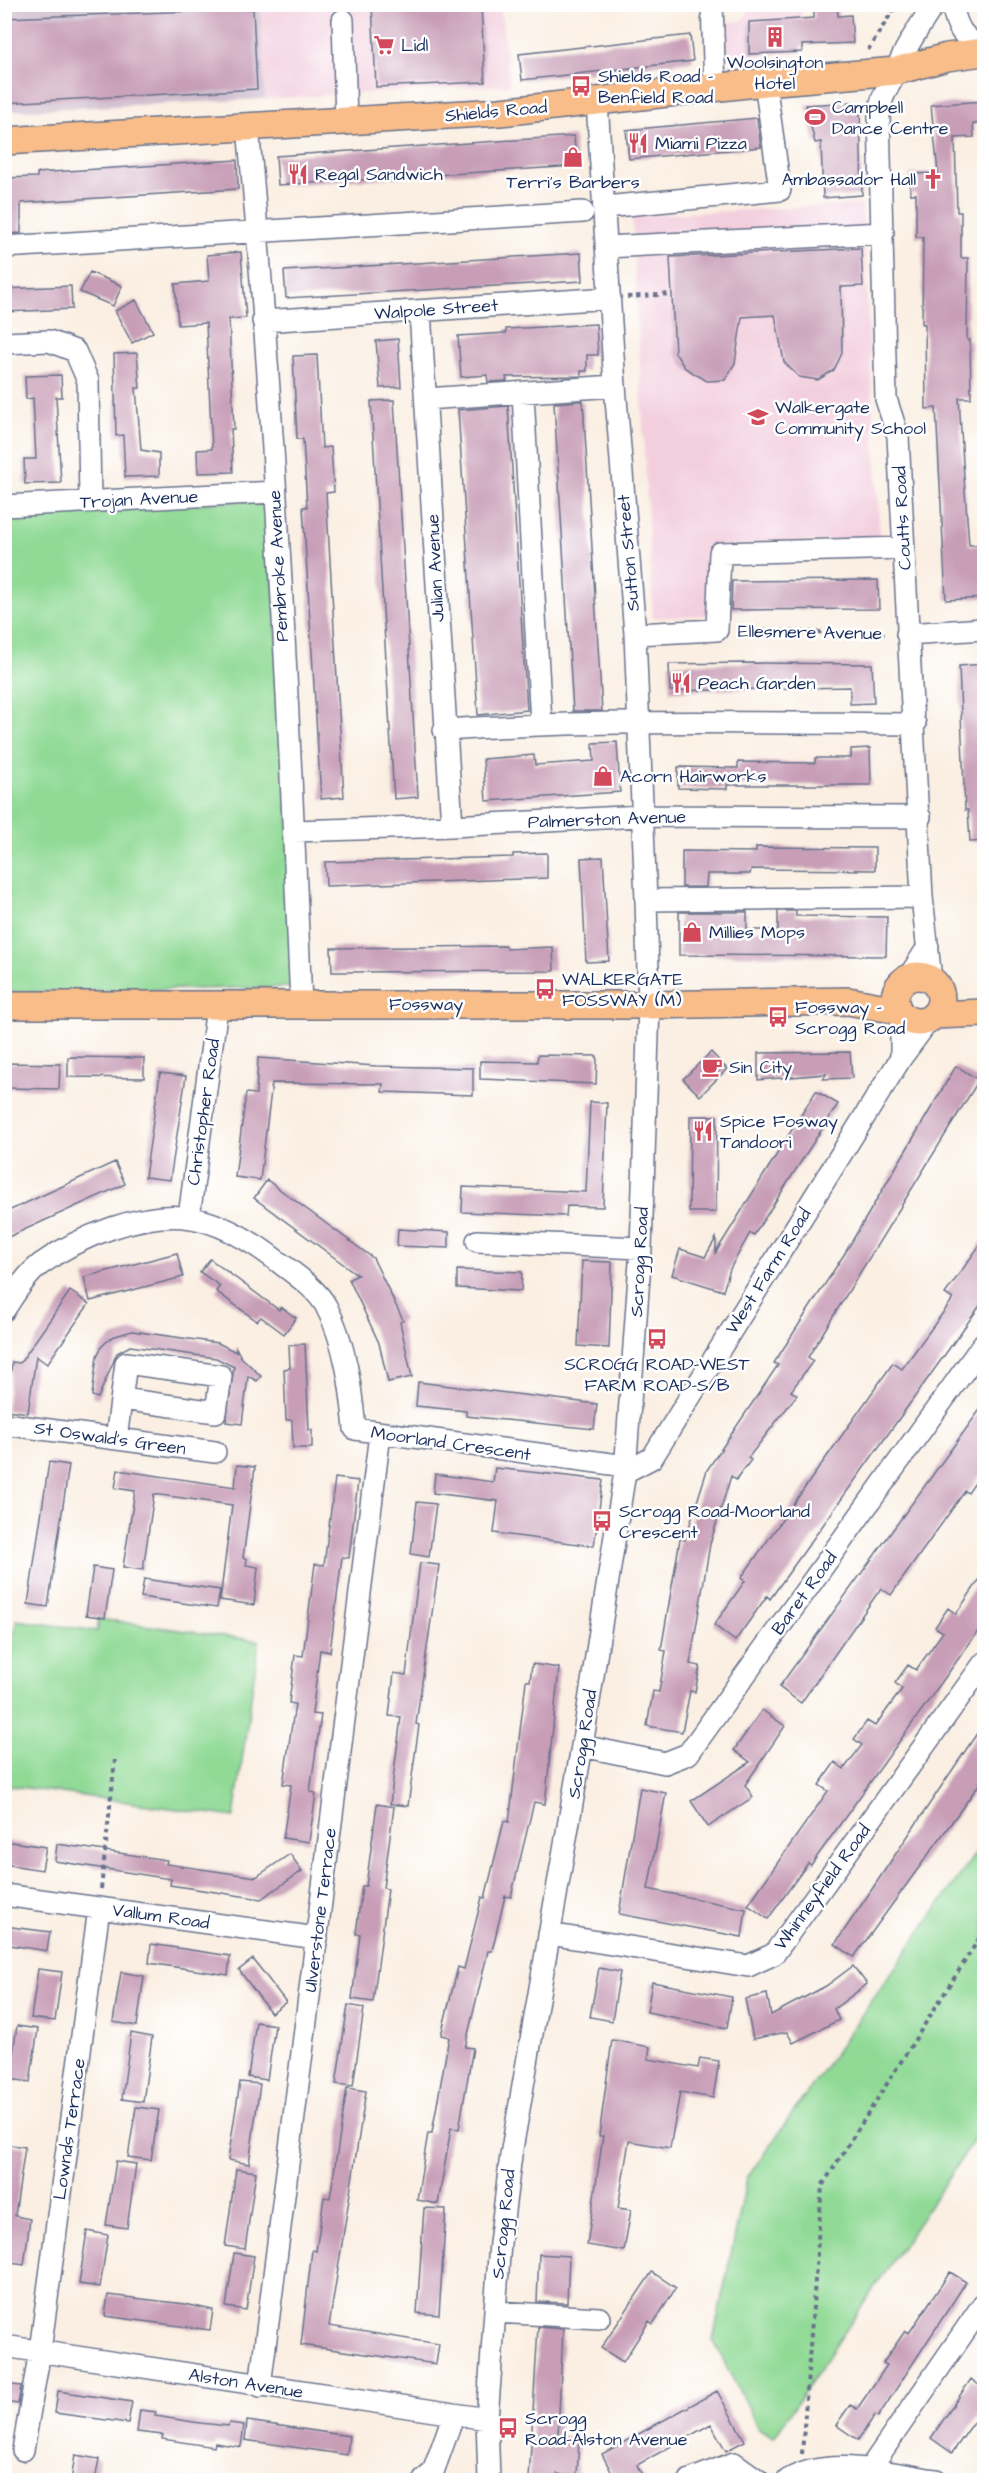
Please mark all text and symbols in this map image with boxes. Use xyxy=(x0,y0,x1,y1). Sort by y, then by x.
building icon: Woolsington Hotel xyxy=(763,25,787,49)
supermarket icon: Lidl xyxy=(372,33,396,57)
place label: Lidl xyxy=(401,33,428,58)
place label: Woolsington Hotel xyxy=(727,50,823,96)
place label: Shields Road - Benfield Road xyxy=(598,64,714,110)
bus stop icon: Shields Road - Benfield Road xyxy=(569,74,593,98)
street label: Shields Road xyxy=(444,95,548,128)
place label: Campbell Dance Centre xyxy=(832,95,949,141)
sports icon: Campbell Dance Centre xyxy=(803,105,827,129)
restaurant icon: Miami Pizza xyxy=(626,131,650,155)
place label: Miami Pizza xyxy=(655,131,747,156)
shop icon: Terri's Barbers xyxy=(561,145,585,169)
restaurant icon: Regal Sandwich xyxy=(286,162,310,186)
place label: Regal Sandwich xyxy=(315,162,443,188)
place label: Ambassador Hall xyxy=(782,167,916,192)
church icon: Ambassador Hall xyxy=(921,167,945,191)
place label: Terri's Barbers xyxy=(506,170,640,195)
street label: Walpole Street xyxy=(373,293,500,326)
place label: Walkergate Community School xyxy=(775,395,926,442)
school or university icon: Walkergate Community School xyxy=(746,405,770,429)
street label: Coutts Road xyxy=(887,465,918,571)
street label: Trojan Avenue xyxy=(79,484,199,515)
street label: Pembroke Avenue xyxy=(262,489,295,642)
street label: Sutton Street xyxy=(611,493,646,612)
street label: Julian Avenue xyxy=(420,513,451,623)
street label: Ellesmere Avenue xyxy=(738,619,883,646)
restaurant icon: Peach Garden xyxy=(669,671,693,695)
place label: Peach Garden xyxy=(698,671,815,696)
shop icon: Acorn Hairworks xyxy=(591,764,615,788)
place label: Acorn Hairworks xyxy=(620,764,767,789)
street label: Palmerston Avenue xyxy=(527,804,687,835)
shop icon: Millies Mops xyxy=(680,920,704,944)
place label: Millies Mops xyxy=(709,920,805,945)
place label: WALKERGATE FOSSWAY (M) xyxy=(562,967,684,1013)
bus stop icon: WALKERGATE FOSSWAY (M) xyxy=(533,977,557,1001)
street label: Fossway xyxy=(389,992,463,1018)
place label: Fossway - Scrogg Road xyxy=(795,995,905,1042)
bus stop icon: Fossway - Scrogg Road xyxy=(766,1005,790,1029)
street label: Christopher Road xyxy=(181,1037,226,1187)
cafe icon: Sin City xyxy=(700,1055,724,1079)
place label: Sin City xyxy=(729,1055,792,1081)
place label: Spice Fosway Tandoori xyxy=(720,1109,838,1155)
restaurant icon: Spice Fosway Tandoori xyxy=(691,1119,715,1143)
street label: West Farm Road xyxy=(720,1203,817,1339)
street label: Scrogg Road xyxy=(624,1206,656,1318)
bus stop icon: SCROGG ROAD-WEST FARM ROAD-S/B xyxy=(645,1327,669,1351)
place label: SCROGG ROAD-WEST FARM ROAD-S/B xyxy=(564,1352,750,1398)
street label: St Oswald's Green xyxy=(32,1415,187,1462)
street label: Moorland Crescent xyxy=(369,1420,533,1467)
place label: Scrogg Road-Moorland Crescent xyxy=(619,1499,810,1545)
bus stop icon: Scrogg Road-Moorland Crescent xyxy=(590,1509,614,1533)
street label: Baret Road xyxy=(766,1547,843,1640)
street label: Scrogg Road xyxy=(562,1688,604,1801)
street label: Whinneyfield Road xyxy=(768,1819,877,1956)
street label: Ulverstone Terrace xyxy=(298,1826,343,1994)
street label: Vallum Road xyxy=(111,1897,211,1936)
street label: Lownds Terrace xyxy=(47,2056,92,2201)
street label: Scrogg Road xyxy=(485,2168,523,2280)
street label: Alston Avenue xyxy=(187,2362,305,2405)
place label: Scrogg Road-Alston Avenue xyxy=(525,2406,688,2452)
bus stop icon: Scrogg Road-Alston Avenue xyxy=(496,2416,520,2440)

